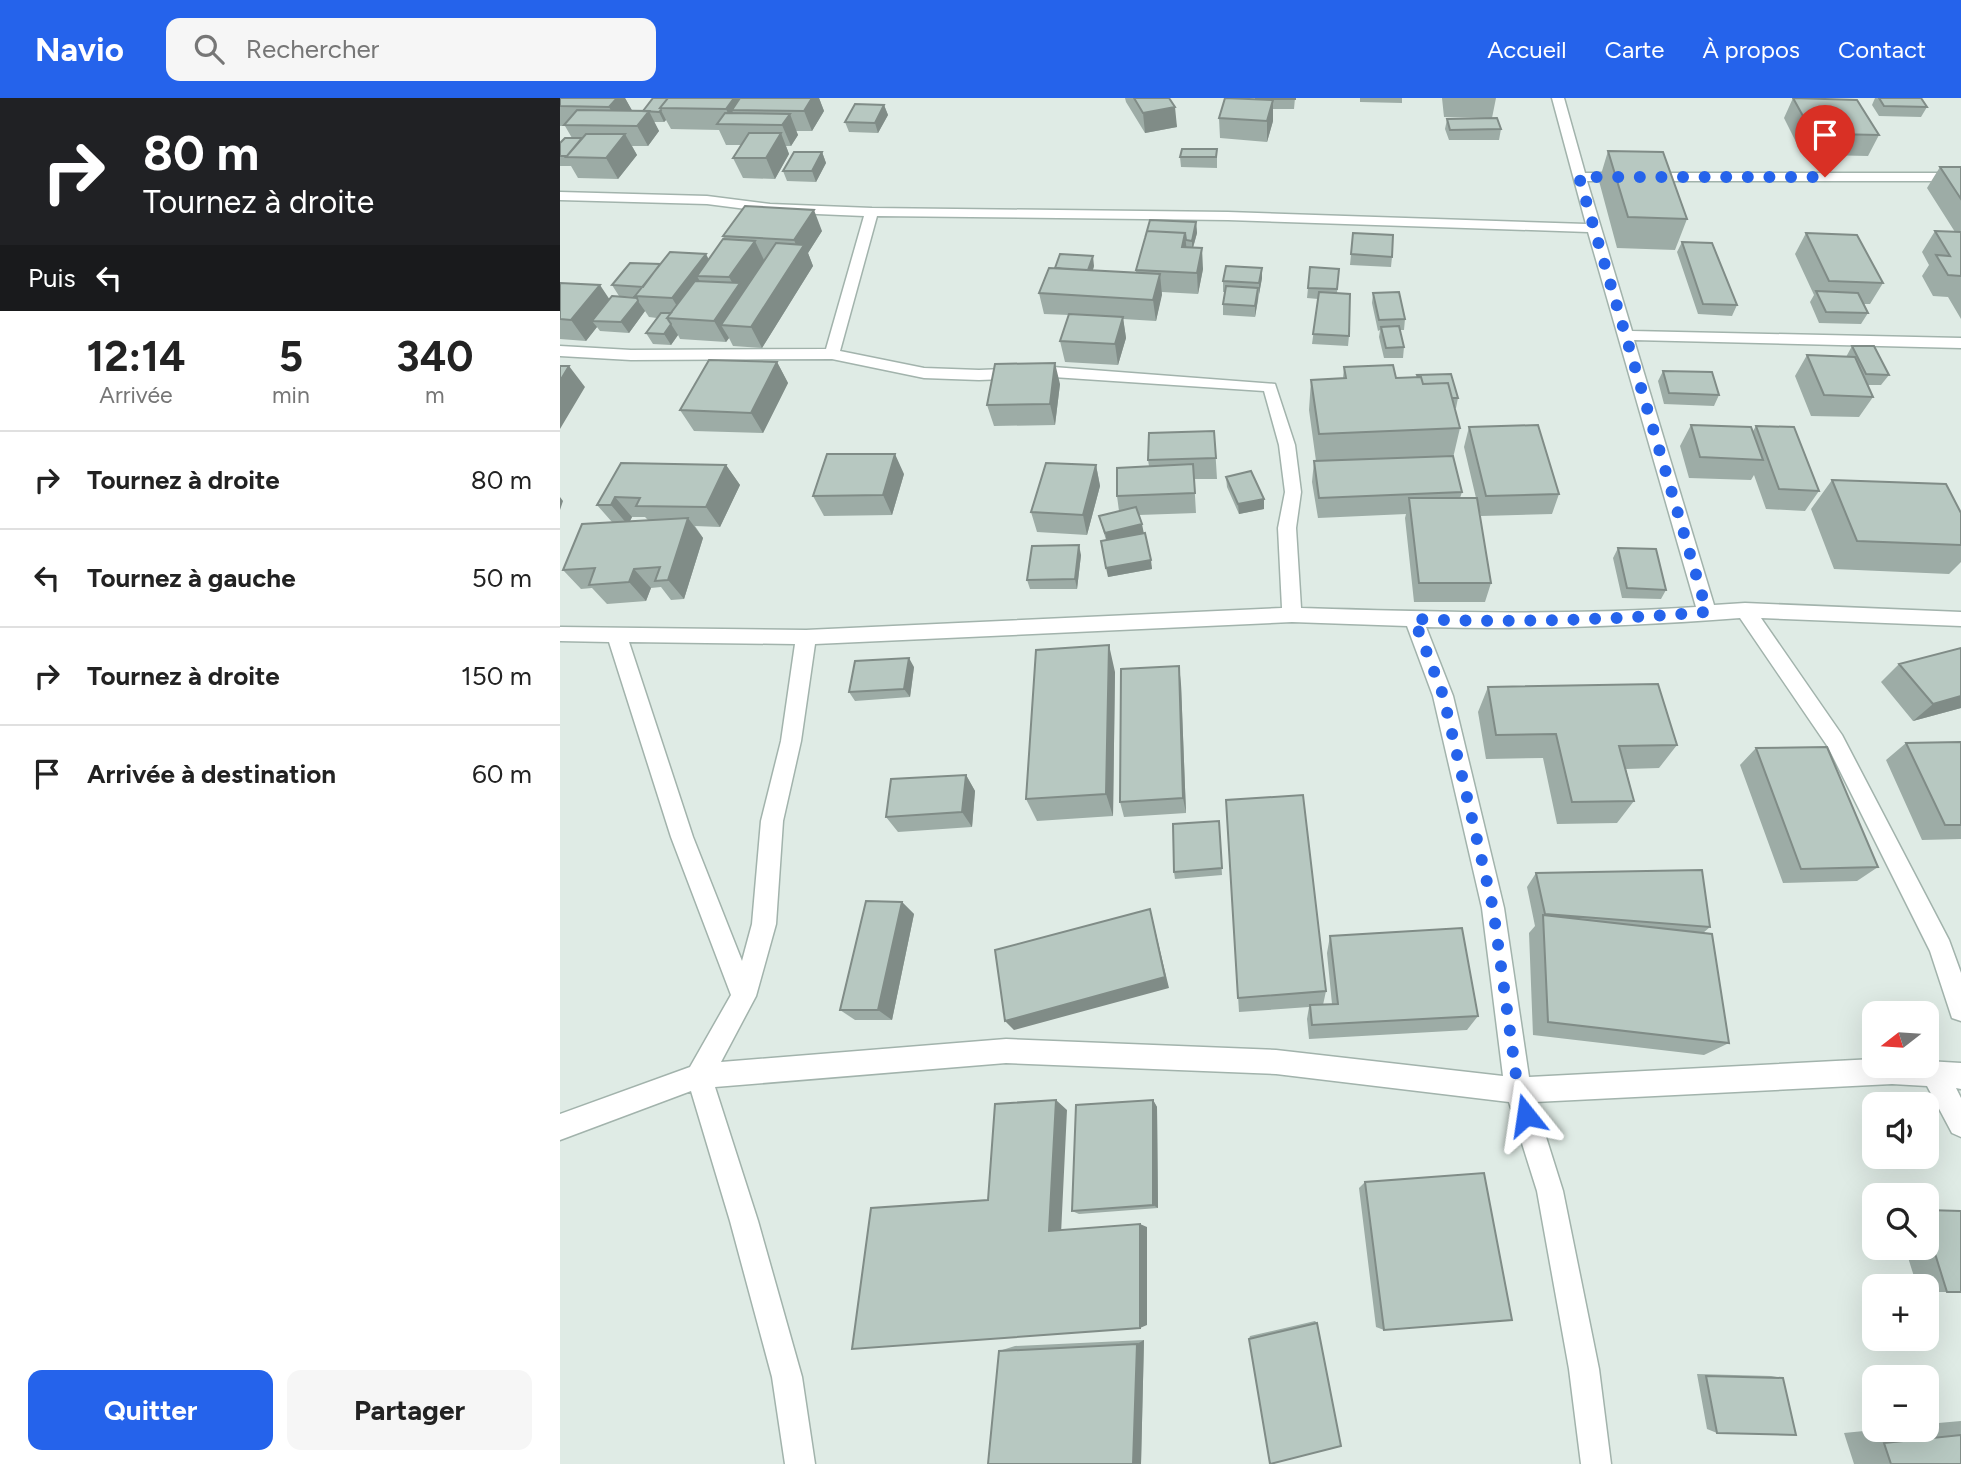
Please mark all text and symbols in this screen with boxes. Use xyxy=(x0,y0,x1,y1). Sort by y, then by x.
search box xyxy=(166,18,656,81)
text: Navio xyxy=(35,30,124,69)
icon: search xyxy=(190,30,228,68)
text: Rechercher xyxy=(246,33,379,65)
text: Accueil xyxy=(1487,35,1567,64)
text: Carte xyxy=(1605,35,1664,64)
text: À propos xyxy=(1702,35,1800,64)
text: Contact xyxy=(1838,35,1926,64)
pin xyxy=(1795,105,1855,177)
icon: arrive xyxy=(1806,116,1844,154)
text: 80 m xyxy=(143,123,259,182)
icon: right xyxy=(28,126,119,217)
text: Tournez à droite xyxy=(143,183,374,221)
icon: left xyxy=(90,259,128,297)
text: Puis xyxy=(28,262,76,294)
text: 12:14 xyxy=(87,331,186,382)
text: 5 xyxy=(279,331,303,382)
text: 340 xyxy=(396,331,473,382)
text: Arrivée xyxy=(99,381,173,409)
text: min xyxy=(272,381,310,409)
text: m xyxy=(425,381,445,409)
icon: right xyxy=(28,461,66,499)
text: Tournez à droite xyxy=(87,464,280,496)
text: 80 m xyxy=(471,464,532,496)
icon: left xyxy=(28,559,66,597)
text: Tournez à gauche xyxy=(87,562,296,594)
text: 50 m xyxy=(472,562,532,594)
icon: right xyxy=(28,657,66,695)
text: Tournez à droite xyxy=(87,660,280,692)
text: 150 m xyxy=(461,660,532,692)
icon: arrive xyxy=(28,755,66,793)
text: Arrivée à destination xyxy=(87,758,336,790)
text: 60 m xyxy=(472,758,532,790)
north arrow xyxy=(1862,1001,1939,1078)
map controls xyxy=(1862,1001,1939,1442)
position arrow xyxy=(1489,1078,1563,1152)
button: sound xyxy=(1862,1092,1939,1169)
button: search xyxy=(1862,1183,1939,1260)
button: + xyxy=(1862,1274,1939,1351)
button: − xyxy=(1862,1365,1939,1442)
button: Quitter xyxy=(28,1370,273,1450)
button: Partager xyxy=(287,1370,532,1450)

